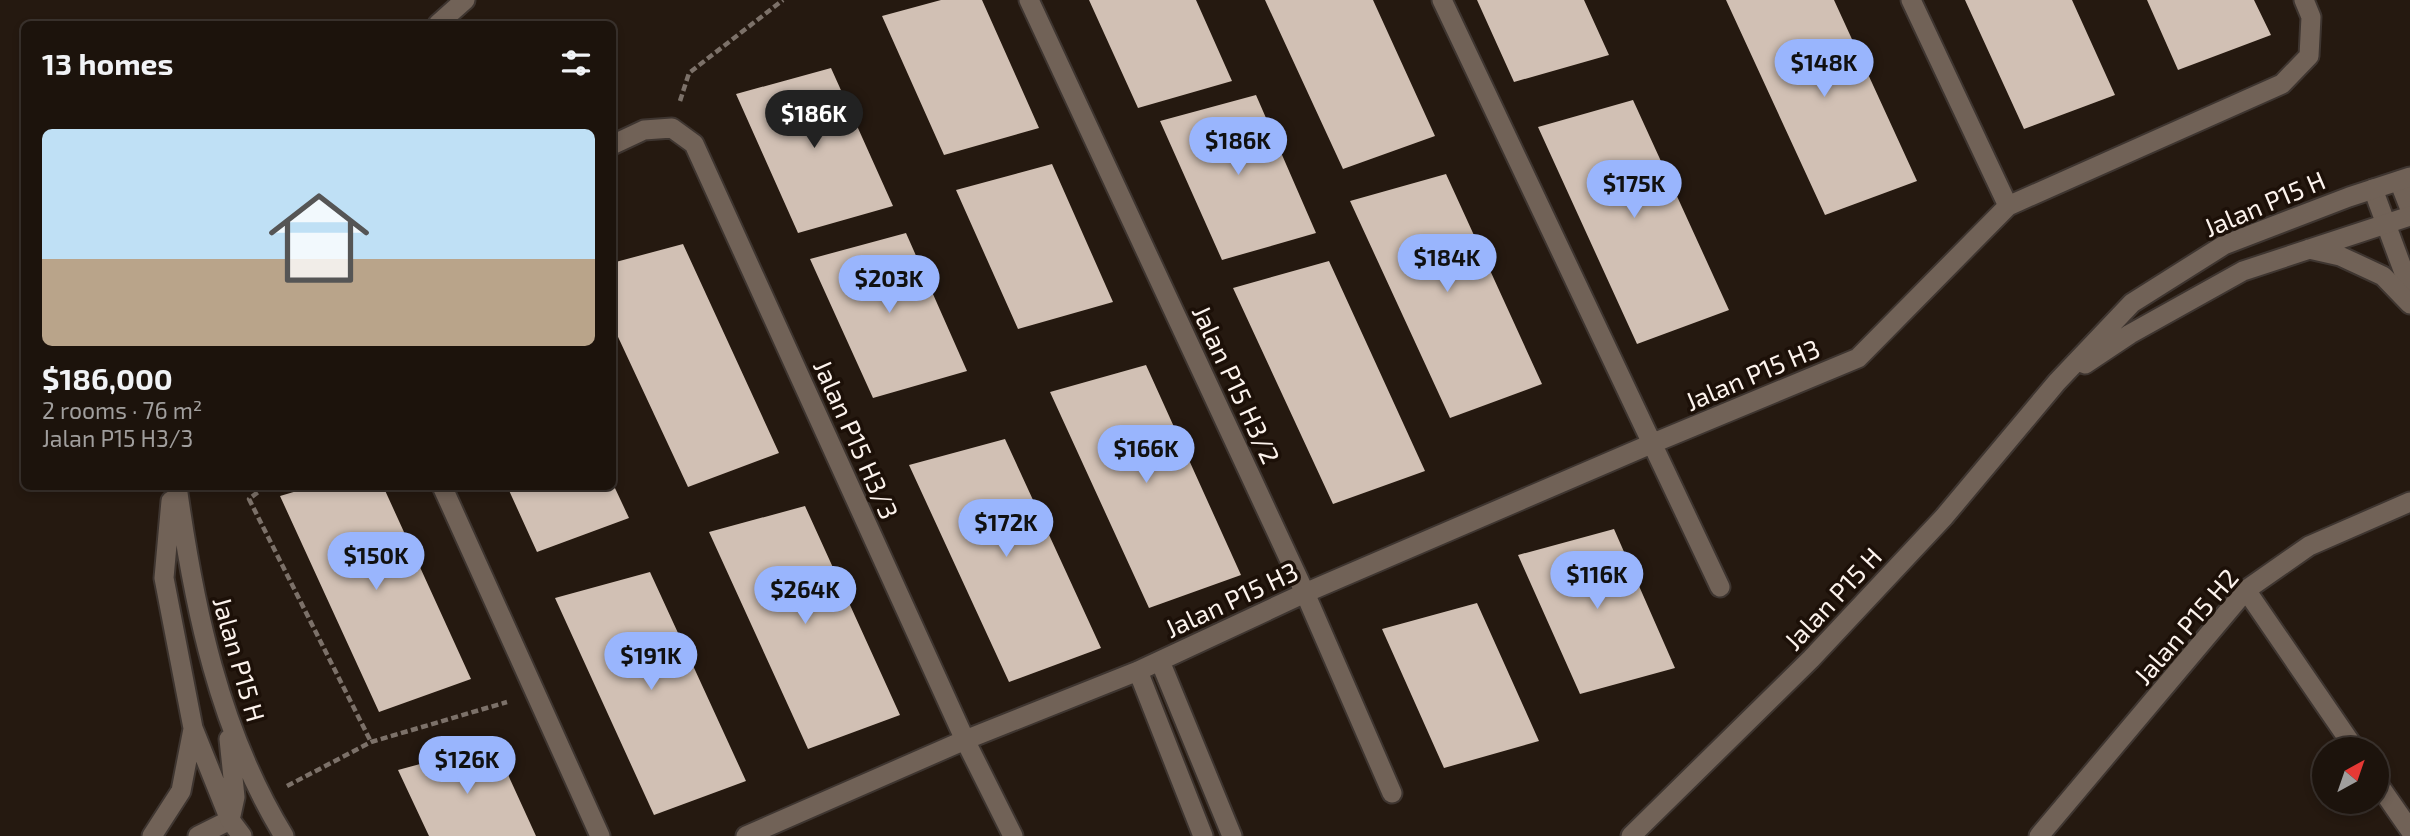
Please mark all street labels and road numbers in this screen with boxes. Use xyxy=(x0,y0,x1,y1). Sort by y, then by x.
street label: Jalan P15 H xyxy=(2199,164,2329,242)
street label: Jalan P15 H3/2 xyxy=(1187,300,1287,468)
street label: Jalan P15 H3 xyxy=(1680,332,1824,416)
street label: Jalan P15 H3/3 xyxy=(808,355,906,523)
street label: Jalan P15 H xyxy=(1777,540,1887,656)
street label: Jalan P15 H3 xyxy=(1160,555,1302,643)
street label: Jalan P15 H2 xyxy=(2126,562,2244,690)
street label: Jalan P15 H xyxy=(207,593,273,725)

